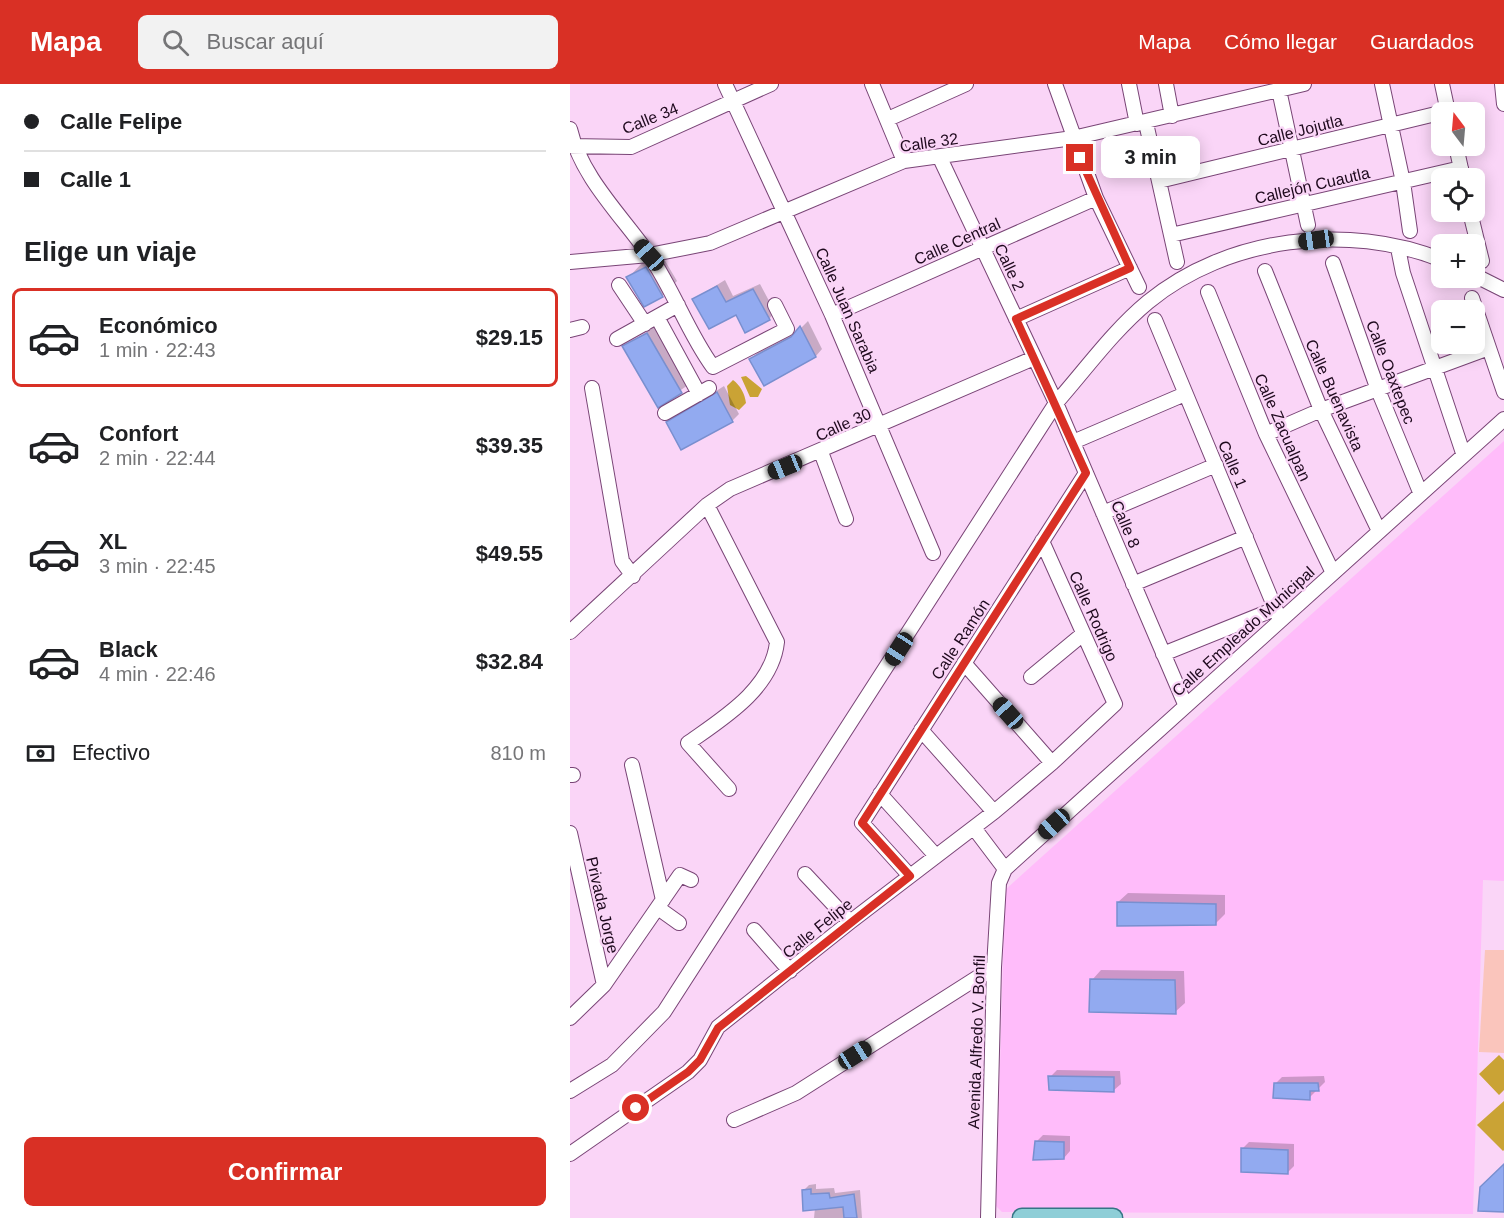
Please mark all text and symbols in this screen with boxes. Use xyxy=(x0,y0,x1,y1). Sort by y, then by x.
search box xyxy=(138,15,558,69)
text: Mapa xyxy=(30,26,102,57)
icon: search xyxy=(159,26,192,59)
text: Buscar aquí xyxy=(207,29,324,54)
text: Mapa xyxy=(1138,30,1191,53)
text: Cómo llegar xyxy=(1224,30,1337,53)
text: Guardados xyxy=(1370,30,1474,53)
street label: Calle 34 xyxy=(620,100,681,137)
north arrow xyxy=(1431,102,1485,156)
map controls xyxy=(1431,102,1485,354)
text: Calle Felipe xyxy=(60,109,182,134)
street label: Calle Jojutla xyxy=(1256,112,1345,149)
street label: Calle 32 xyxy=(899,130,959,155)
callout: 3 min xyxy=(1101,137,1200,179)
route end xyxy=(1066,144,1093,171)
text: 3 min xyxy=(1124,146,1177,168)
street label: Callejón Cuautla xyxy=(1253,164,1371,207)
text: Calle 1 xyxy=(60,167,131,192)
button: locate xyxy=(1431,168,1485,222)
street label: Calle Central xyxy=(912,215,1003,268)
car xyxy=(1297,229,1335,251)
button: + xyxy=(1431,234,1485,288)
car xyxy=(630,236,668,274)
text: Elige un viaje xyxy=(24,237,197,267)
street label: Calle 2 xyxy=(991,241,1028,293)
street label: Calle Juan Sarabia xyxy=(812,245,883,376)
button: − xyxy=(1431,300,1485,354)
icon: car xyxy=(27,311,81,365)
text: Económico xyxy=(99,313,218,338)
street label: Calle Oaxtepec xyxy=(1363,318,1418,426)
text: $29.15 xyxy=(476,325,543,350)
street label: Calle Buenavista xyxy=(1302,337,1367,454)
text: 1 min · 22:43 xyxy=(99,339,216,361)
street label: Calle Zacualpan xyxy=(1251,371,1314,483)
street label: Calle 30 xyxy=(813,405,874,444)
icon: car xyxy=(27,419,81,473)
text: Confort xyxy=(99,421,178,446)
text: $39.35 xyxy=(476,433,543,458)
street label: Calle 1 xyxy=(1215,438,1250,491)
text: 2 min · 22:44 xyxy=(99,447,216,469)
car xyxy=(765,452,805,482)
street label: Calle 8 xyxy=(1108,498,1143,551)
icon: car xyxy=(27,527,81,581)
text: XL xyxy=(99,529,127,554)
text: $49.55 xyxy=(476,541,543,566)
text: 3 min · 22:45 xyxy=(99,555,216,577)
street label: Calle Empleado Municipal xyxy=(1169,563,1318,700)
street label: Calle Rodrigo xyxy=(1066,568,1121,664)
street label: Calle Ramón xyxy=(928,596,993,683)
car xyxy=(882,629,916,669)
icon: car xyxy=(27,635,81,689)
text: Black xyxy=(99,637,158,662)
text: $32.84 xyxy=(476,649,543,674)
text: 4 min · 22:46 xyxy=(99,663,216,685)
car xyxy=(989,694,1027,732)
icon: cash xyxy=(24,737,57,770)
text: Efectivo xyxy=(72,740,150,765)
text: 810 m xyxy=(490,742,546,764)
car xyxy=(1035,805,1073,843)
street label: Privada Jorge xyxy=(583,855,622,955)
street label: Calle Felipe xyxy=(779,895,856,962)
street label: Avenida Alfredo V. Bonfil xyxy=(965,955,988,1129)
car xyxy=(835,1038,875,1072)
route start xyxy=(622,1094,649,1121)
button: Confirmar xyxy=(24,1137,546,1206)

